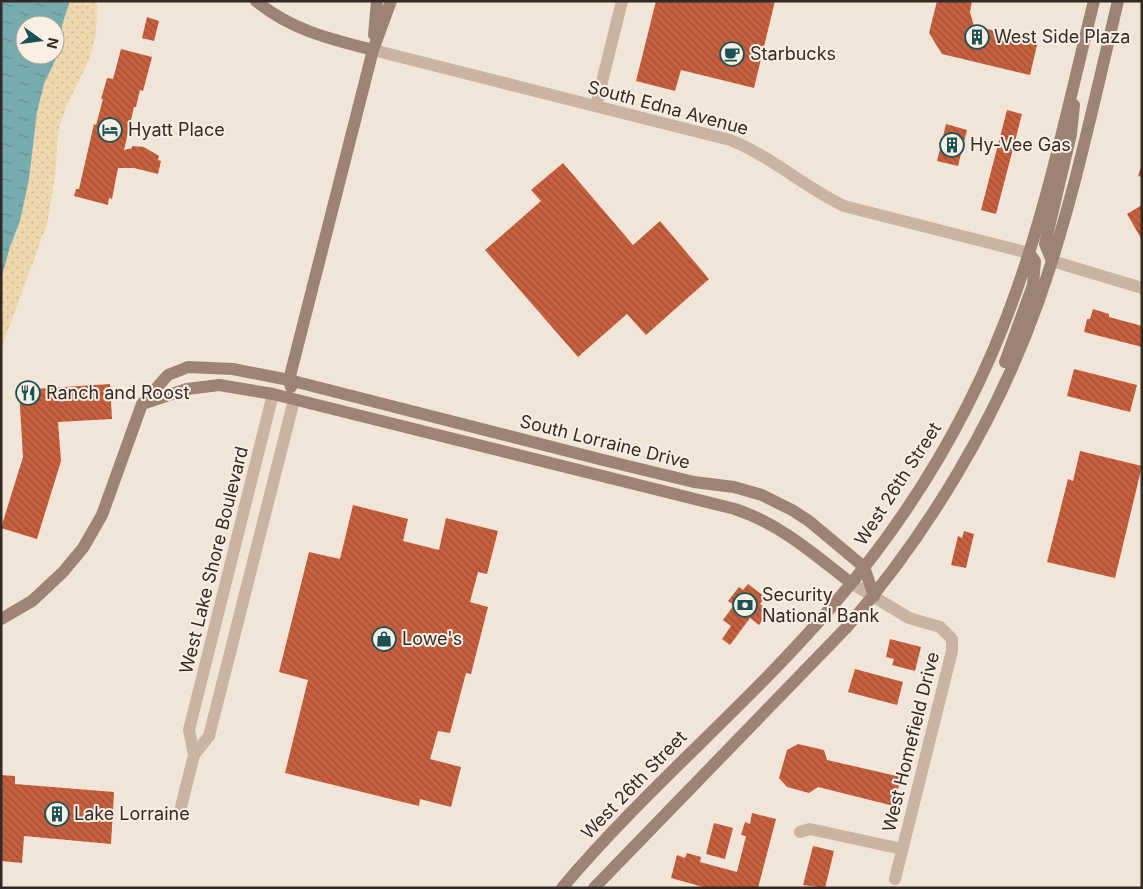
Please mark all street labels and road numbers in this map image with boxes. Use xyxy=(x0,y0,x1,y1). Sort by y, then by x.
street label: South Edna Avenue xyxy=(585,76,751,139)
street label: South Lorraine Drive xyxy=(518,410,692,473)
street label: West 26th Street xyxy=(850,418,945,549)
street label: West Lake Shore Boulevard xyxy=(175,444,252,676)
street label: West Homefield Drive xyxy=(878,650,943,834)
street label: West 26th Street xyxy=(577,726,691,843)

